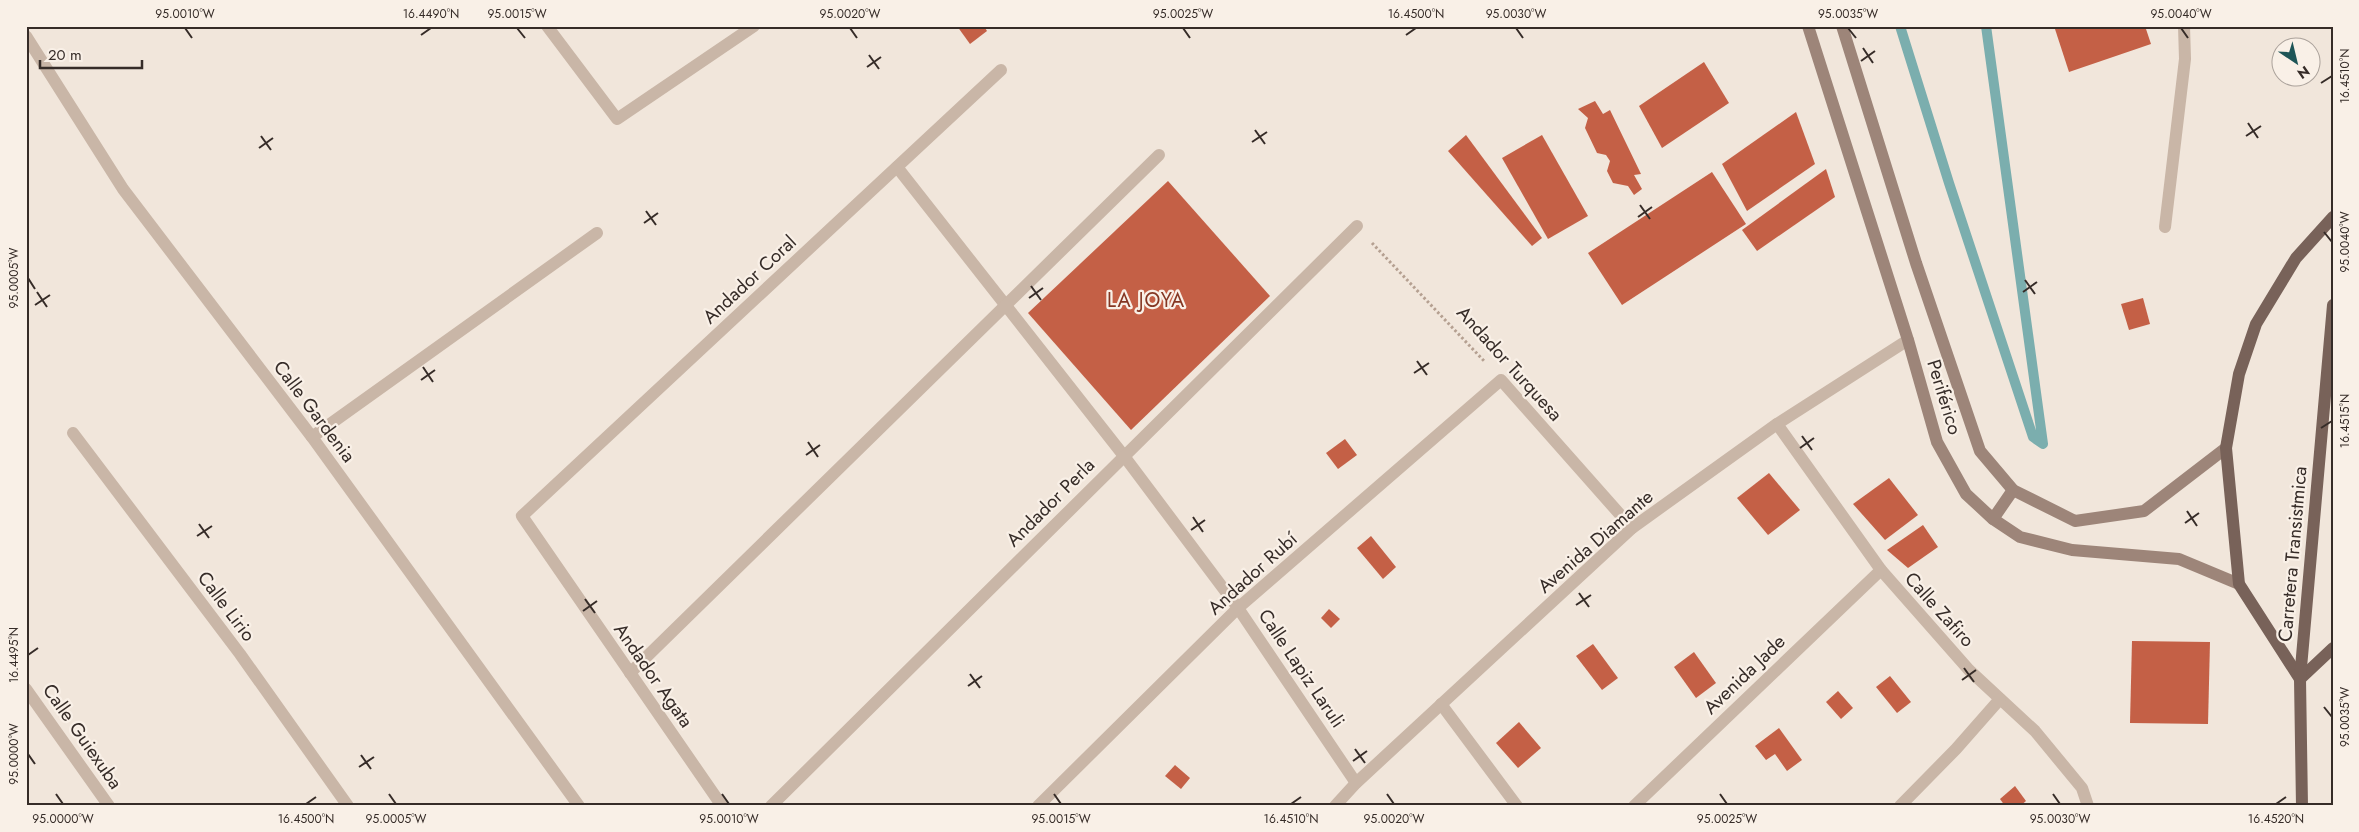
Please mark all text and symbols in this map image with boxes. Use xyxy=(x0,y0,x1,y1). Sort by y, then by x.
text: 95.0010°W xyxy=(155,5,215,23)
text: 16.4490°N xyxy=(403,5,459,23)
text: 95.0015°W xyxy=(487,5,547,23)
text: 95.0020°W xyxy=(820,5,881,23)
text: 95.0025°W xyxy=(1153,5,1213,23)
text: 16.4500°N xyxy=(1388,5,1444,23)
text: 95.0030°W xyxy=(1486,5,1546,23)
text: 95.0035°W xyxy=(1818,5,1878,23)
text: 95.0040°W xyxy=(2150,5,2212,23)
scale bar xyxy=(40,38,142,70)
north arrow xyxy=(2272,38,2322,88)
text: 20 m xyxy=(48,44,82,66)
text: 16.4510°N xyxy=(2336,49,2354,103)
text: N xyxy=(2293,61,2314,84)
text: 95.0040°W xyxy=(2336,211,2354,273)
street label: Andador Coral xyxy=(696,229,802,330)
text: 95.0005°W xyxy=(5,247,23,308)
district label: LA JOYA xyxy=(1107,286,1185,315)
street label: Andador Turquesa xyxy=(1450,300,1569,427)
street label: Calle Gardenia xyxy=(267,355,362,468)
street label: Periférico xyxy=(1920,356,1969,438)
text: 16.4515°N xyxy=(2336,394,2354,448)
street label: Andador Perla xyxy=(1000,452,1101,553)
street label: Carretera Transistmica xyxy=(2271,465,2314,643)
street label: Avenida Diamante xyxy=(1532,483,1659,599)
street label: Andador Rubí xyxy=(1202,525,1304,621)
street label: Calle Lirio xyxy=(191,566,262,647)
street label: Calle Zafiro xyxy=(1899,566,1981,653)
street label: Calle Lapiz Laruli xyxy=(1252,604,1351,733)
street label: Andador Agata xyxy=(608,618,700,733)
text: 16.4495°N xyxy=(5,627,23,683)
street label: Avenida Jade xyxy=(1697,628,1791,720)
street label: Calle Guiexuba xyxy=(36,678,129,795)
text: 95.0035°W xyxy=(2336,687,2354,747)
text: 95.0000°W xyxy=(5,723,23,785)
text: 95.0000°W xyxy=(32,810,94,828)
text: 16.4500°N xyxy=(278,810,334,828)
text: 95.0005°W xyxy=(366,810,427,828)
text: 95.0010°W xyxy=(699,810,759,828)
text: 95.0015°W xyxy=(1031,810,1091,828)
text: 16.4510°N xyxy=(1264,810,1318,828)
text: 95.0020°W xyxy=(1364,810,1425,828)
text: 95.0025°W xyxy=(1697,810,1757,828)
text: 95.0030°W xyxy=(2030,810,2090,828)
text: 16.4520°N xyxy=(2248,810,2304,828)

